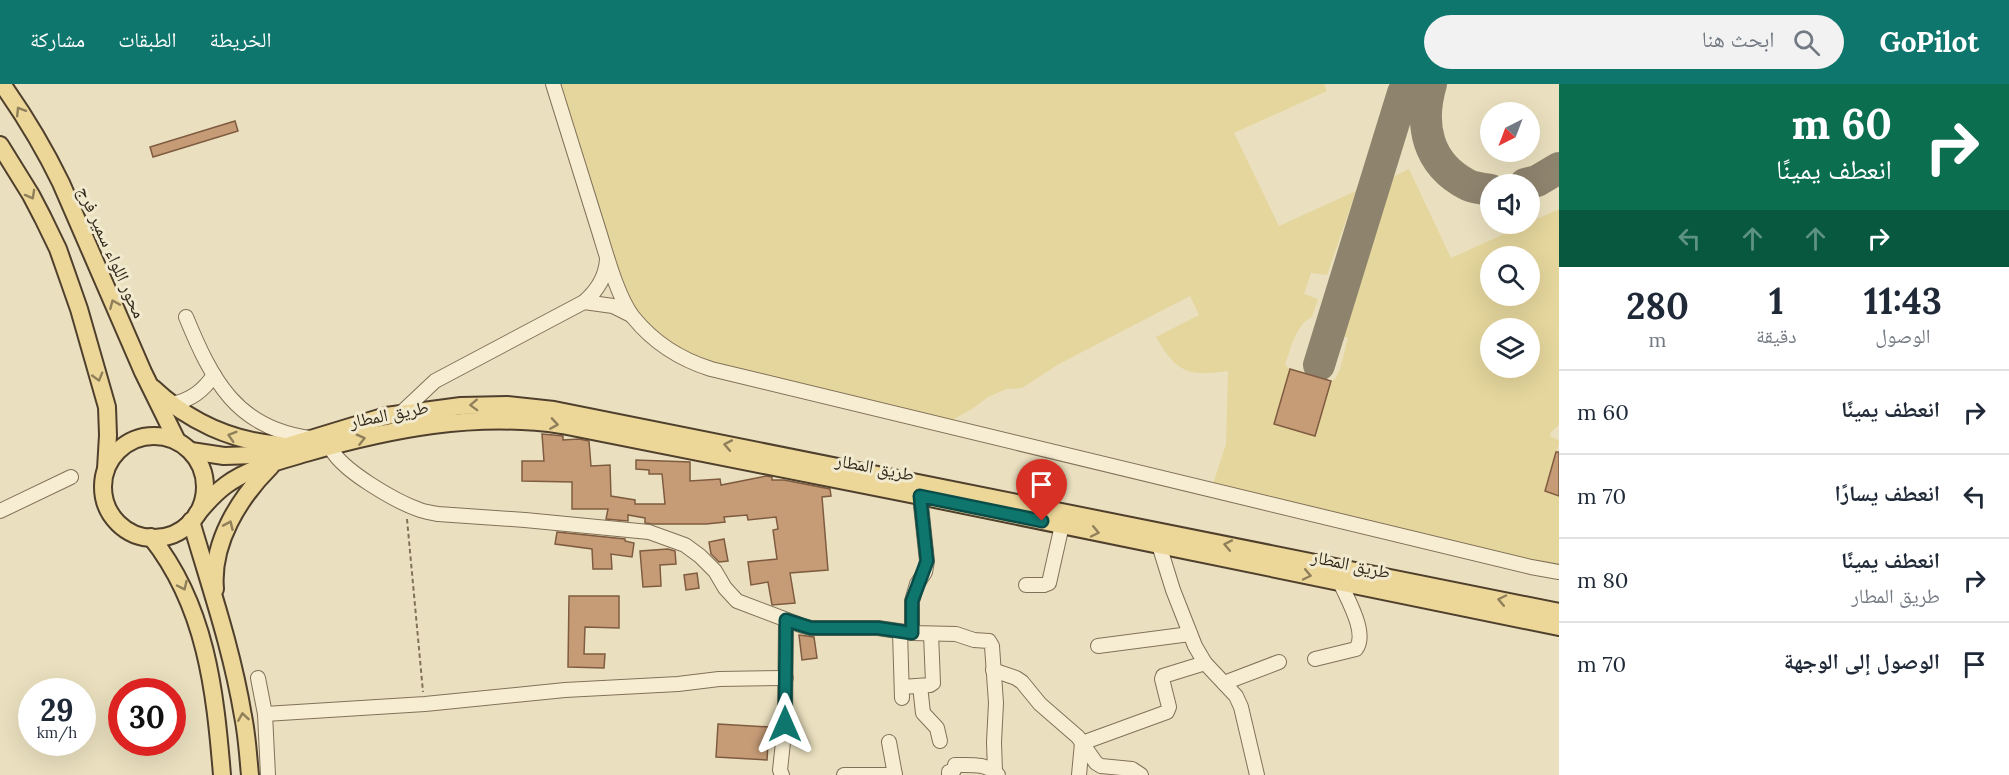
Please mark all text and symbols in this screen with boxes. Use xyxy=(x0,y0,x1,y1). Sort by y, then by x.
search box xyxy=(1424,15,1844,69)
text: GoPilot xyxy=(1880,24,1979,60)
text: ابحث هنا xyxy=(1702,25,1775,53)
text: مشاركة xyxy=(30,26,85,53)
text: الطبقات xyxy=(118,26,177,53)
text: الخريطة xyxy=(210,26,271,53)
icon: search xyxy=(1790,26,1823,59)
text: 60 m xyxy=(1791,97,1892,151)
north arrow xyxy=(1480,102,1540,162)
map controls xyxy=(1480,102,1540,378)
one-way arrow xyxy=(16,107,28,117)
icon: right xyxy=(1913,108,1991,186)
text: انعطف يمينًا xyxy=(1776,152,1892,186)
button: sound xyxy=(1480,174,1540,234)
street label: محور اللواء سمير فرج xyxy=(72,182,151,322)
one-way arrow xyxy=(23,189,35,199)
icon: left xyxy=(1673,222,1706,255)
icon: ahead xyxy=(1736,222,1769,255)
icon: ahead xyxy=(1799,222,1832,255)
icon: right xyxy=(1862,222,1895,255)
button: search xyxy=(1480,246,1540,306)
text: 1 xyxy=(1769,278,1784,324)
text: 11:43 xyxy=(1864,278,1942,324)
text: 280 xyxy=(1626,283,1689,329)
one-way arrow xyxy=(109,299,121,310)
button: layers xyxy=(1480,318,1540,378)
text: دقيقة xyxy=(1756,323,1797,348)
text: الوصول xyxy=(1875,323,1931,348)
text: m xyxy=(1649,327,1666,352)
one-way arrow xyxy=(91,372,104,382)
street label: طريق المطار xyxy=(347,395,430,433)
text: انعطف يمينًا xyxy=(1841,395,1940,423)
icon: right xyxy=(1958,396,1991,429)
text: 60 m xyxy=(1577,398,1629,426)
one-way arrow xyxy=(469,399,478,412)
one-way arrow xyxy=(549,417,559,430)
one-way arrow xyxy=(227,431,238,443)
one-way arrow xyxy=(356,433,366,446)
one-way arrow xyxy=(723,439,733,452)
street label: طريق المطار xyxy=(833,448,916,486)
pin xyxy=(1016,459,1067,521)
icon: arrive xyxy=(1025,468,1058,501)
text: انعطف يسارًا xyxy=(1834,479,1940,507)
icon: left xyxy=(1958,480,1991,513)
text: 70 m xyxy=(1577,482,1626,510)
one-way arrow xyxy=(221,520,233,531)
one-way arrow xyxy=(1090,524,1100,537)
one-way arrow xyxy=(1224,539,1234,552)
street label: طريق المطار xyxy=(1309,544,1393,584)
text: انعطف يمينًا xyxy=(1841,546,1940,574)
icon: right xyxy=(1958,564,1991,597)
text: 80 m xyxy=(1577,566,1629,594)
one-way arrow xyxy=(1302,568,1312,581)
one-way arrow xyxy=(175,580,187,591)
text: طريق المطار xyxy=(1851,583,1940,608)
one-way arrow xyxy=(1497,595,1507,608)
text: الوصول إلى الوجهة xyxy=(1784,647,1940,675)
icon: arrive xyxy=(1958,648,1991,681)
text: 70 m xyxy=(1577,650,1626,678)
speed limit sign: 30 xyxy=(108,678,186,756)
text: 29 xyxy=(40,691,74,729)
position arrow xyxy=(753,692,817,756)
one-way arrow xyxy=(237,712,250,722)
text: km/h xyxy=(37,723,77,742)

